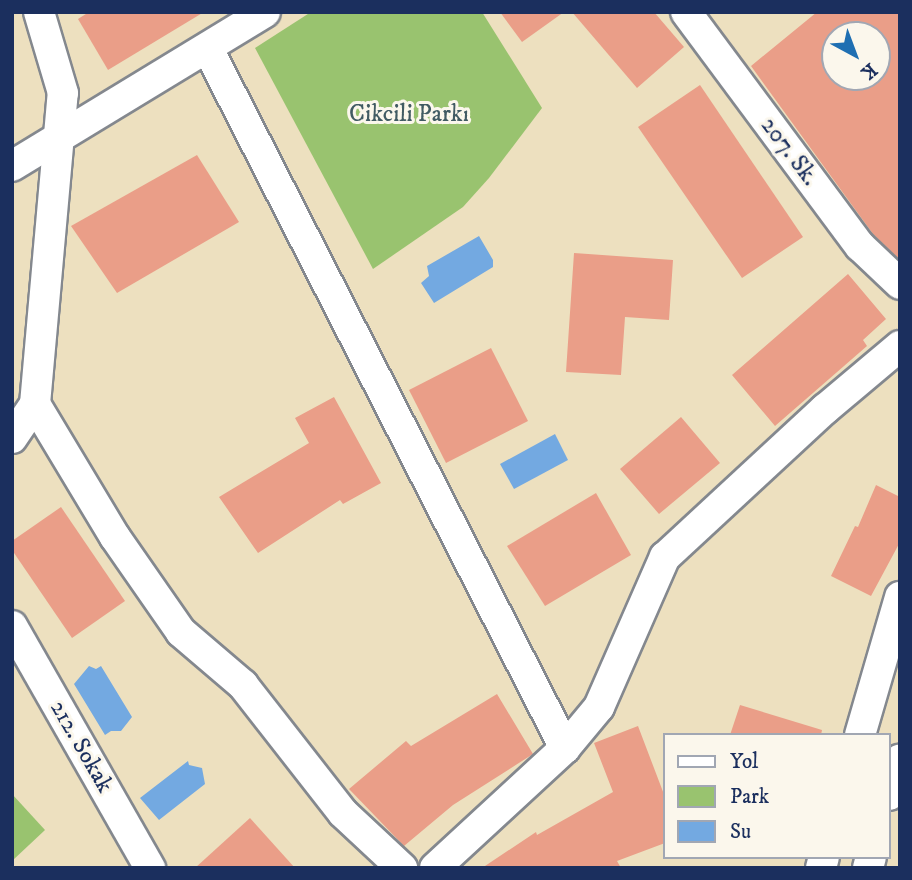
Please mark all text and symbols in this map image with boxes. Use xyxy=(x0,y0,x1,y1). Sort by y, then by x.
north arrow xyxy=(821,21,891,91)
text: K xyxy=(856,58,881,84)
park label: Cikcili Parkı xyxy=(349,101,469,129)
street label: 207. Sk. xyxy=(754,112,824,192)
street label: 212. Sokak xyxy=(43,696,119,798)
legend xyxy=(664,733,891,859)
text: Yol xyxy=(730,749,758,775)
text: Park xyxy=(730,784,769,810)
text: Su xyxy=(730,819,751,845)

